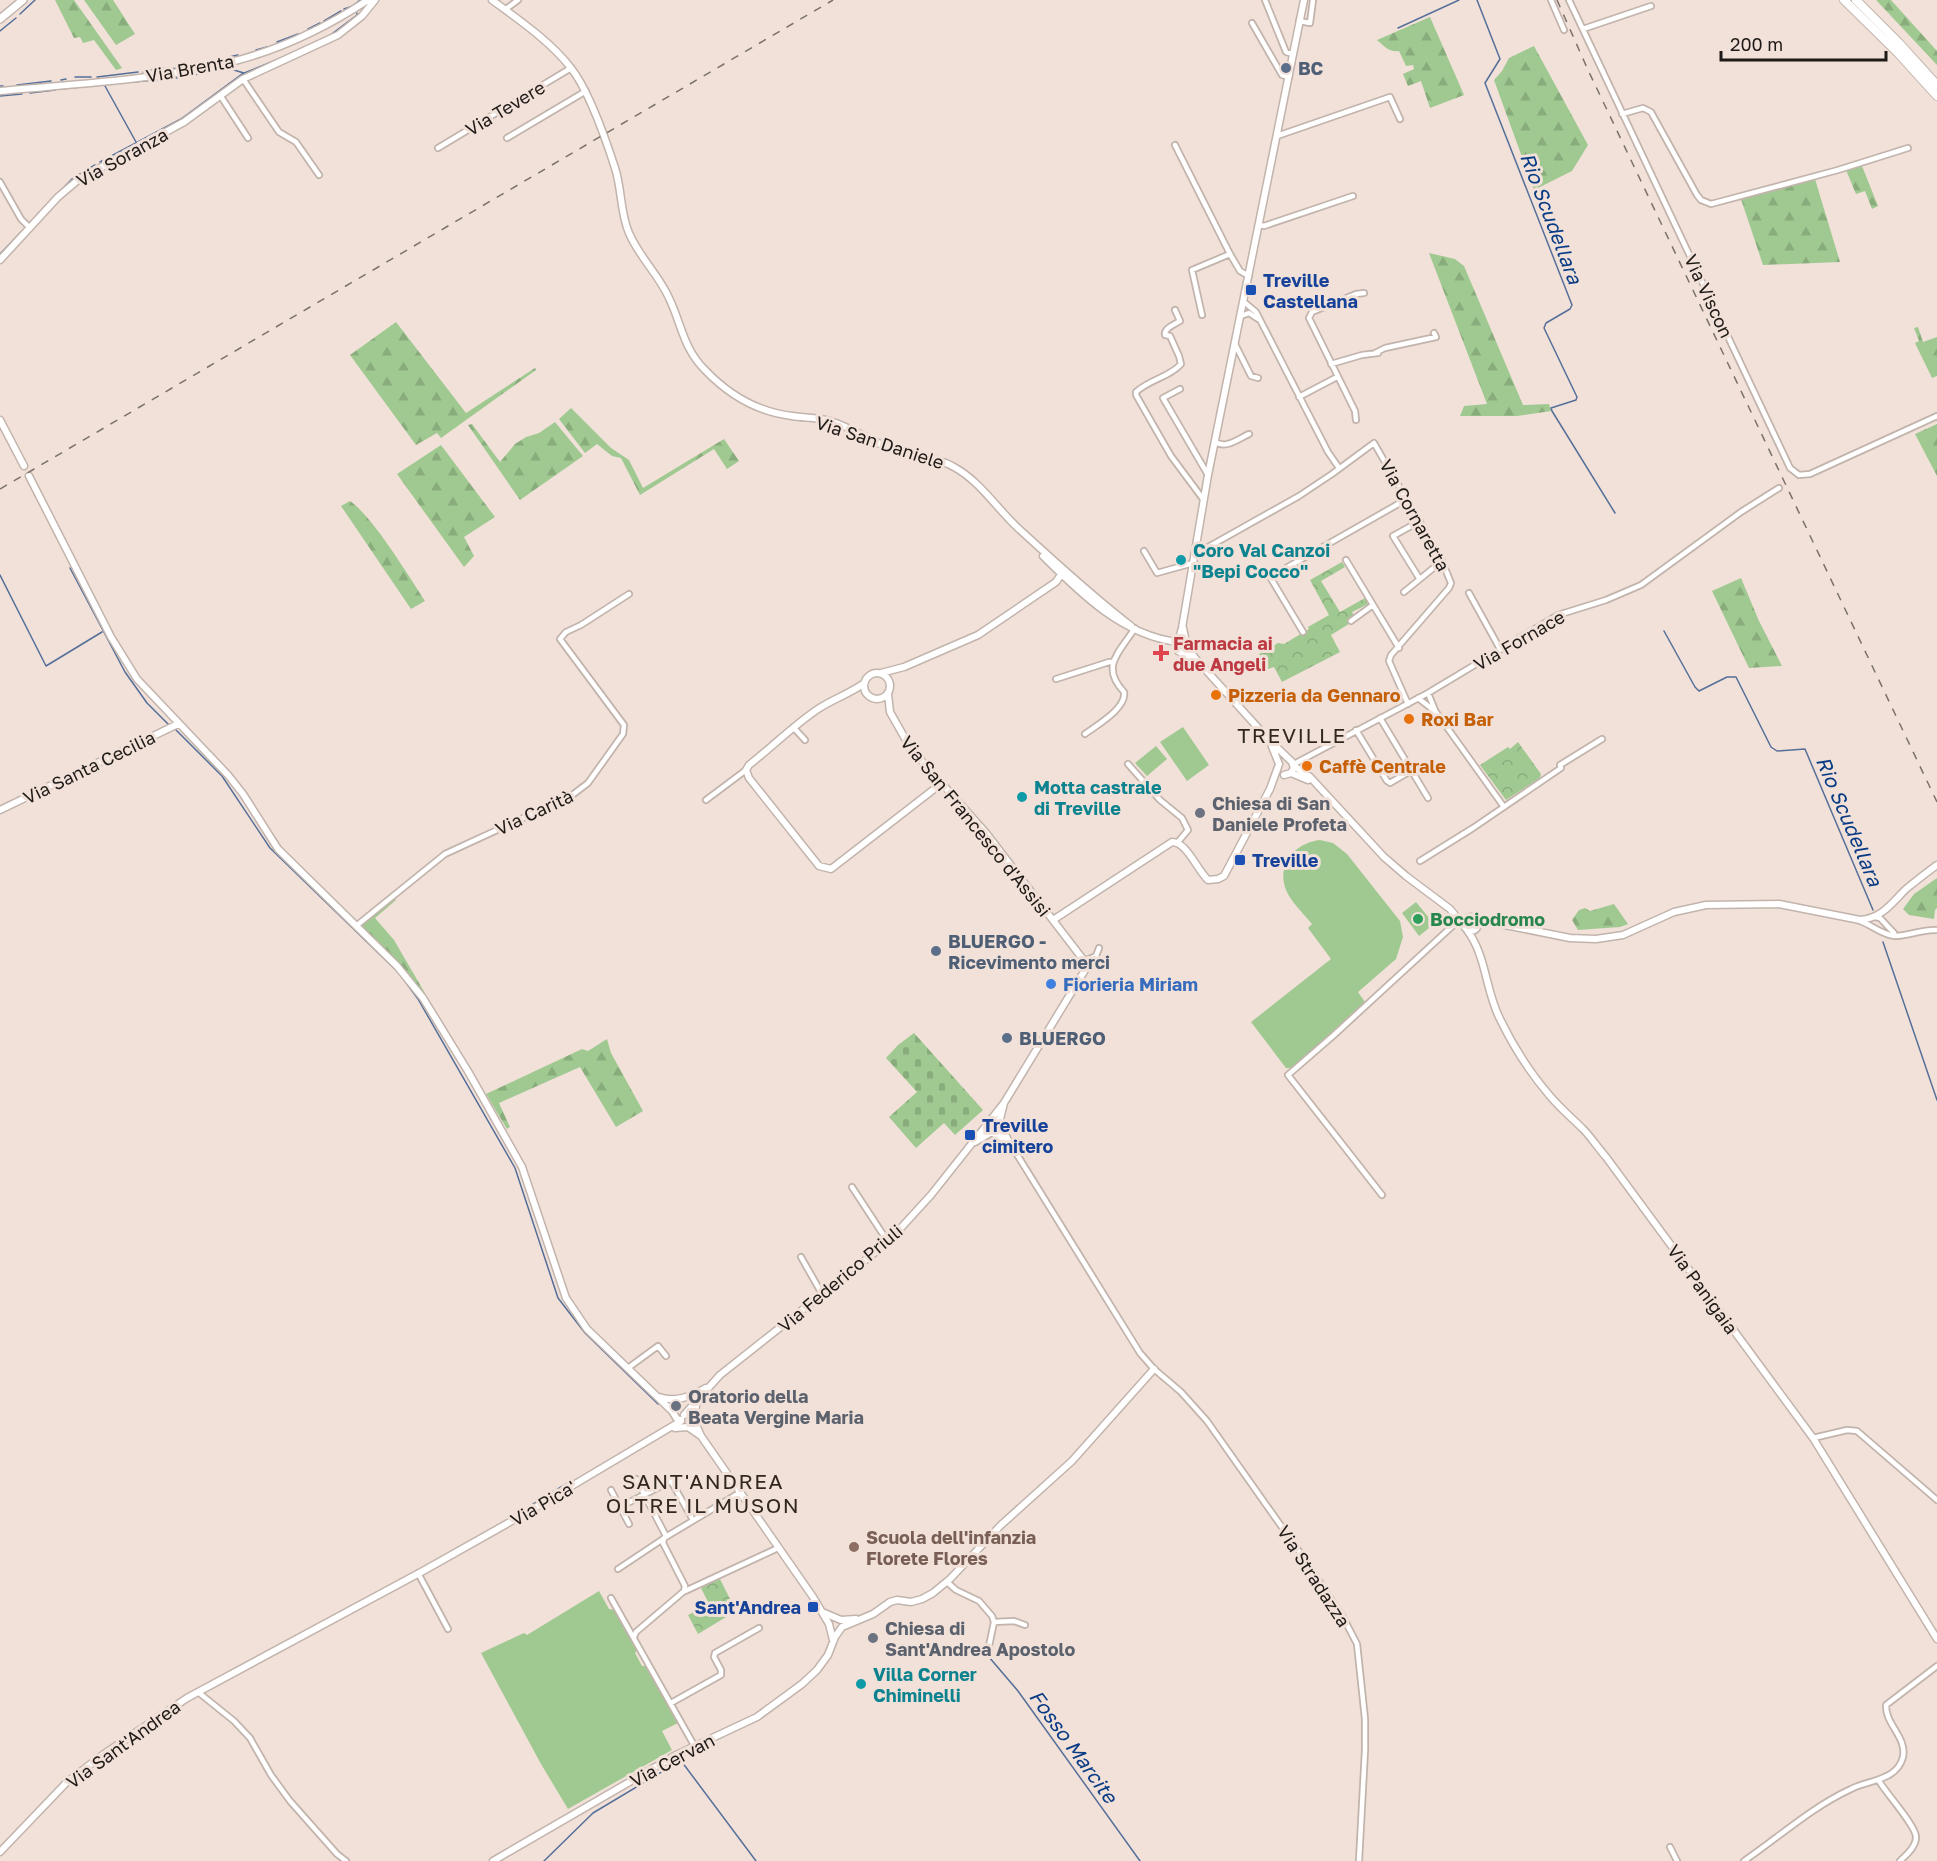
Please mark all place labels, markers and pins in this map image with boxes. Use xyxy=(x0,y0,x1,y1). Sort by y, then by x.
place label: BC xyxy=(1298,57,1324,79)
marker: BC xyxy=(1279,61,1293,75)
place label: Treville Castellana xyxy=(1263,269,1358,312)
marker: Treville Castellana xyxy=(1244,283,1258,297)
place label: Coro Val Canzoi "Bepi Cocco" xyxy=(1193,539,1330,582)
marker: Coro Val Canzoi "Bepi Cocco" xyxy=(1174,553,1188,567)
place label: Farmacia ai due Angeli xyxy=(1173,632,1273,675)
marker: Farmacia ai due Angeli xyxy=(1154,646,1168,660)
place label: Pizzeria da Gennaro xyxy=(1228,684,1401,706)
marker: Pizzeria da Gennaro xyxy=(1209,688,1223,702)
place label: Roxi Bar xyxy=(1421,708,1494,730)
marker: Roxi Bar xyxy=(1402,712,1416,726)
place label: Caffè Centrale xyxy=(1319,755,1446,777)
marker: Caffè Centrale xyxy=(1300,759,1314,773)
place label: Motta castrale di Treville xyxy=(1034,776,1162,819)
marker: Motta castrale di Treville xyxy=(1015,790,1029,804)
place label: Chiesa di San Daniele Profeta xyxy=(1212,792,1347,835)
marker: Chiesa di San Daniele Profeta xyxy=(1193,806,1207,820)
place label: Treville xyxy=(1252,849,1319,871)
marker: Treville xyxy=(1233,853,1247,867)
place label: Bocciodromo xyxy=(1430,908,1545,930)
marker: Bocciodromo xyxy=(1411,912,1425,926)
place label: BLUERGO - Ricevimento merci xyxy=(948,930,1110,973)
marker: BLUERGO - Ricevimento merci xyxy=(929,944,943,958)
place label: Fiorieria Miriam xyxy=(1063,973,1198,995)
marker: Fiorieria Miriam xyxy=(1044,977,1058,991)
place label: BLUERGO xyxy=(1019,1027,1106,1049)
marker: BLUERGO xyxy=(1000,1031,1014,1045)
place label: Treville cimitero xyxy=(982,1114,1054,1157)
marker: Treville cimitero xyxy=(963,1128,977,1142)
place label: Oratorio della Beata Vergine Maria xyxy=(688,1385,864,1428)
marker: Oratorio della Beata Vergine Maria xyxy=(669,1399,683,1413)
place label: Scuola dell'infanzia Florete Flores xyxy=(866,1526,1036,1569)
marker: Scuola dell'infanzia Florete Flores xyxy=(847,1540,861,1554)
place label: Sant'Andrea xyxy=(695,1596,801,1618)
marker: Sant'Andrea xyxy=(806,1600,820,1614)
place label: Chiesa di Sant'Andrea Apostolo xyxy=(885,1617,1075,1660)
marker: Chiesa di Sant'Andrea Apostolo xyxy=(866,1631,880,1645)
place label: Villa Corner Chiminelli xyxy=(873,1663,977,1706)
marker: Villa Corner Chiminelli xyxy=(854,1677,868,1691)

